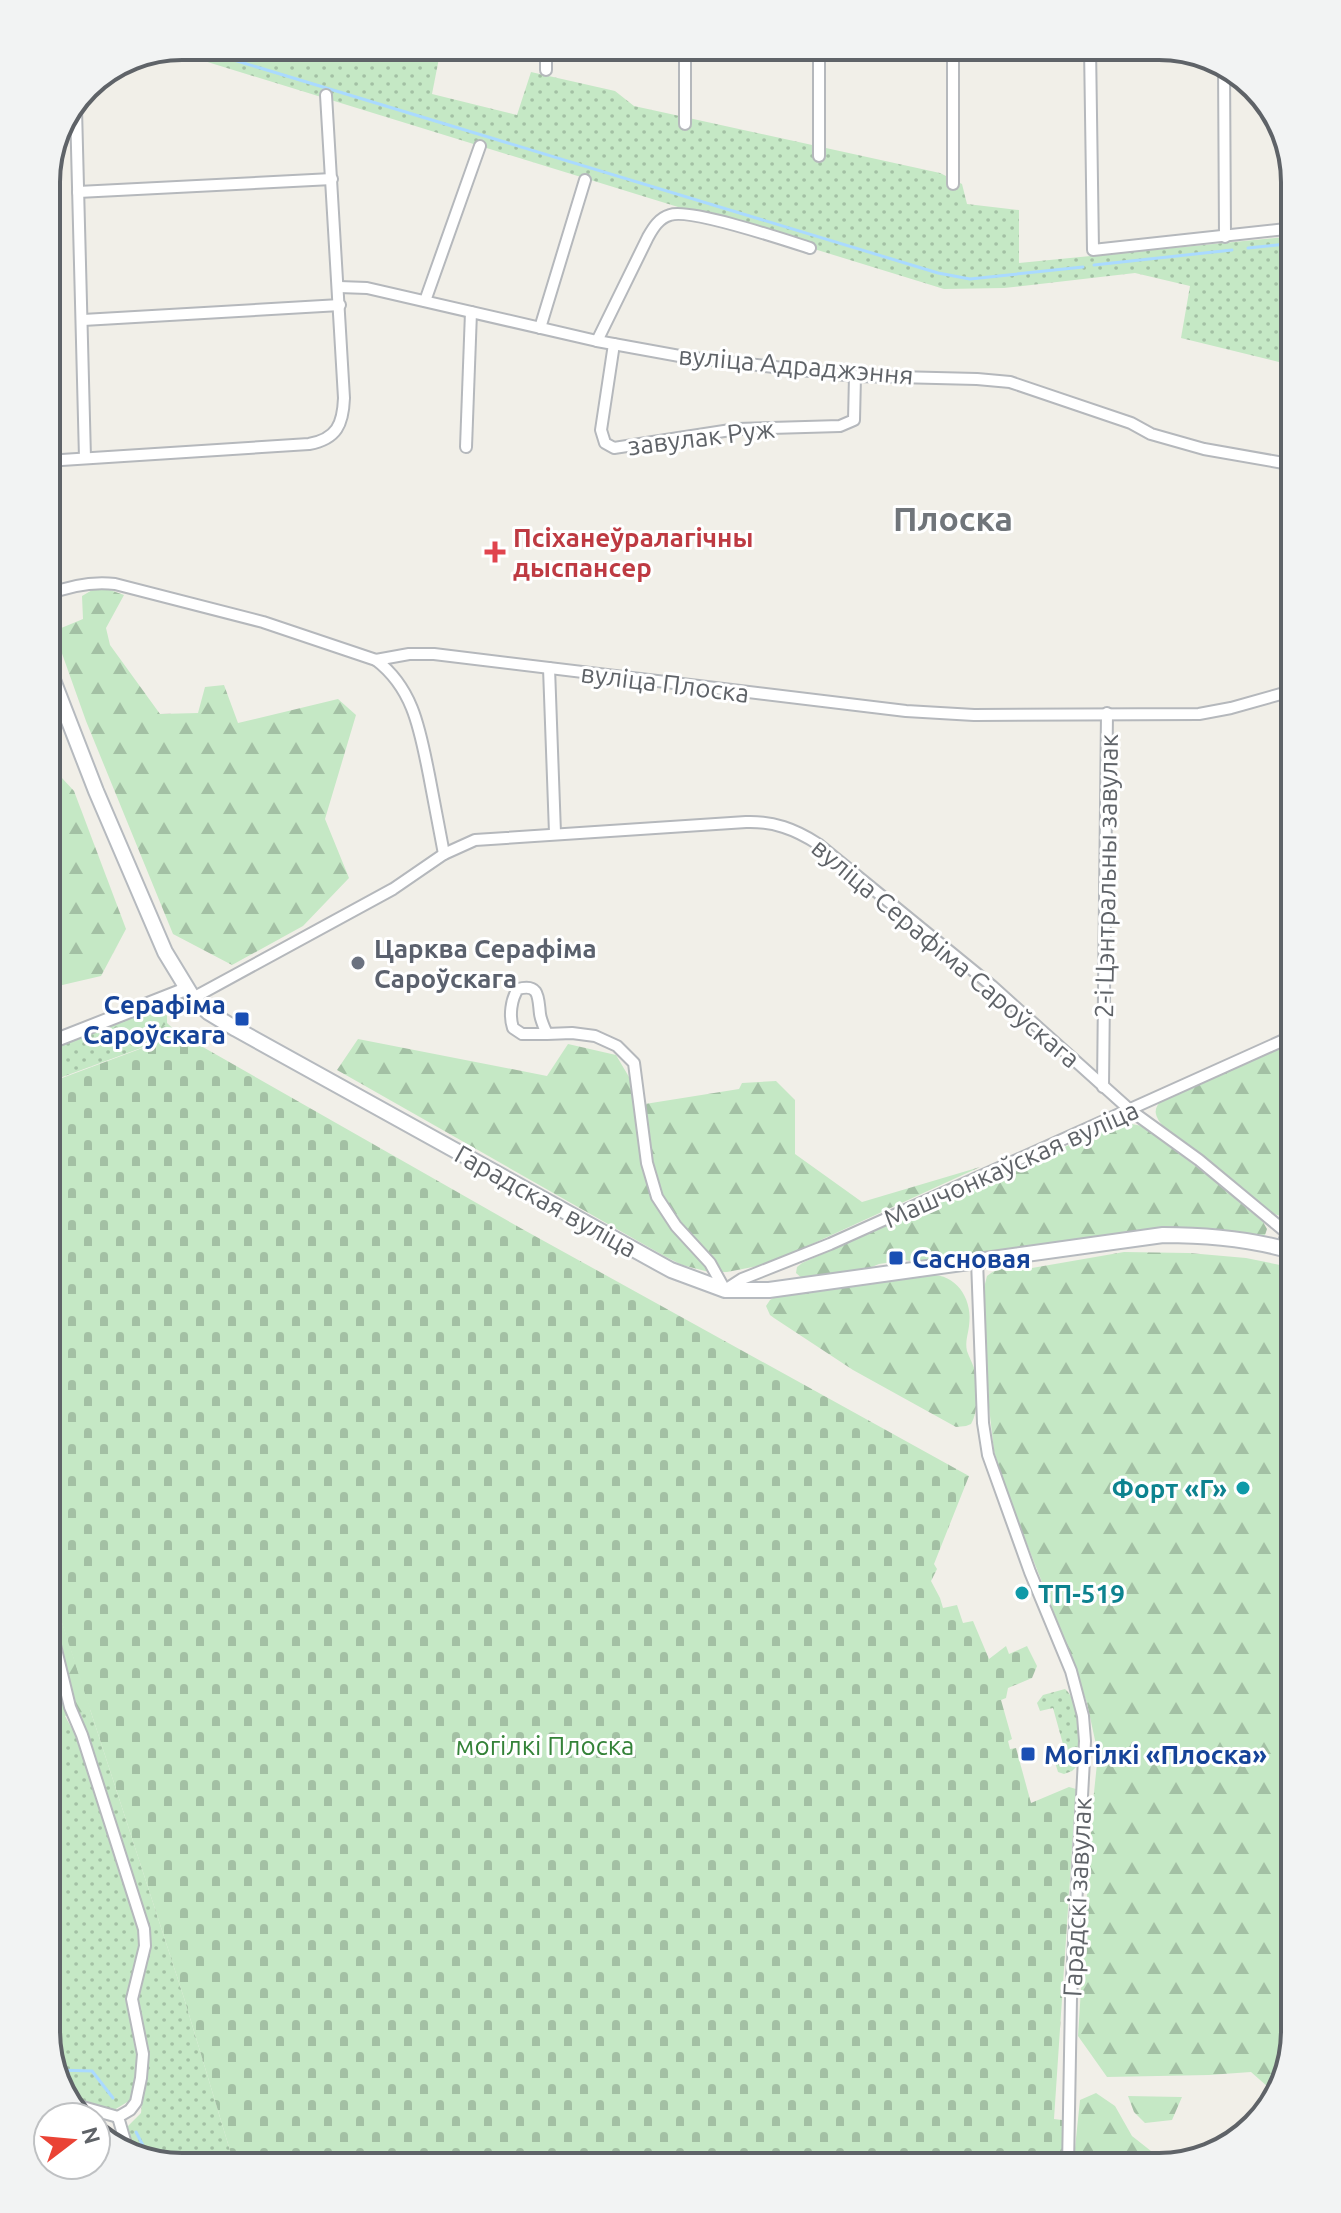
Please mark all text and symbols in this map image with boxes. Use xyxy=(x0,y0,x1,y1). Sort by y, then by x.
street label: вуліца Адраджэння xyxy=(677,340,915,390)
street label: завулак Руж xyxy=(626,414,776,460)
district label: Плоска xyxy=(893,499,1013,537)
place label: Псіханеўралагічны дыспансер xyxy=(513,523,753,582)
marker: Псіханеўралагічны дыспансер xyxy=(484,541,506,563)
street label: вуліца Плоска xyxy=(579,658,751,708)
street label: 2-і Цэнтральны завулак xyxy=(1089,734,1123,1018)
street label: вуліца Серафіма Сароўскага xyxy=(806,832,1086,1074)
place label: Царква Серафіма Сароўскага xyxy=(374,934,597,993)
marker: Царква Серафіма Сароўскага xyxy=(349,954,367,972)
place label: Серафіма Сароўскага xyxy=(83,990,226,1049)
marker: Серафіма Сароўскага xyxy=(233,1010,251,1028)
street label: Машчонкаўская вуліца xyxy=(879,1095,1143,1233)
street label: Гарадская вуліца xyxy=(450,1139,642,1263)
place label: Сасновая xyxy=(912,1244,1031,1273)
marker: Сасновая xyxy=(887,1249,905,1267)
place label: Форт «Г» xyxy=(1111,1474,1227,1503)
marker: Форт «Г» xyxy=(1234,1479,1252,1497)
place label: ТП-519 xyxy=(1038,1579,1125,1608)
marker: ТП-519 xyxy=(1013,1584,1031,1602)
park label: могілкі Плоска xyxy=(456,1731,634,1760)
place label: Могілкі «Плоска» xyxy=(1044,1740,1267,1769)
marker: Могілкі «Плоска» xyxy=(1019,1745,1037,1763)
street label: Гарадскі завулак xyxy=(1057,1796,1097,1998)
north arrow xyxy=(32,2101,112,2181)
text: N xyxy=(77,2124,106,2147)

